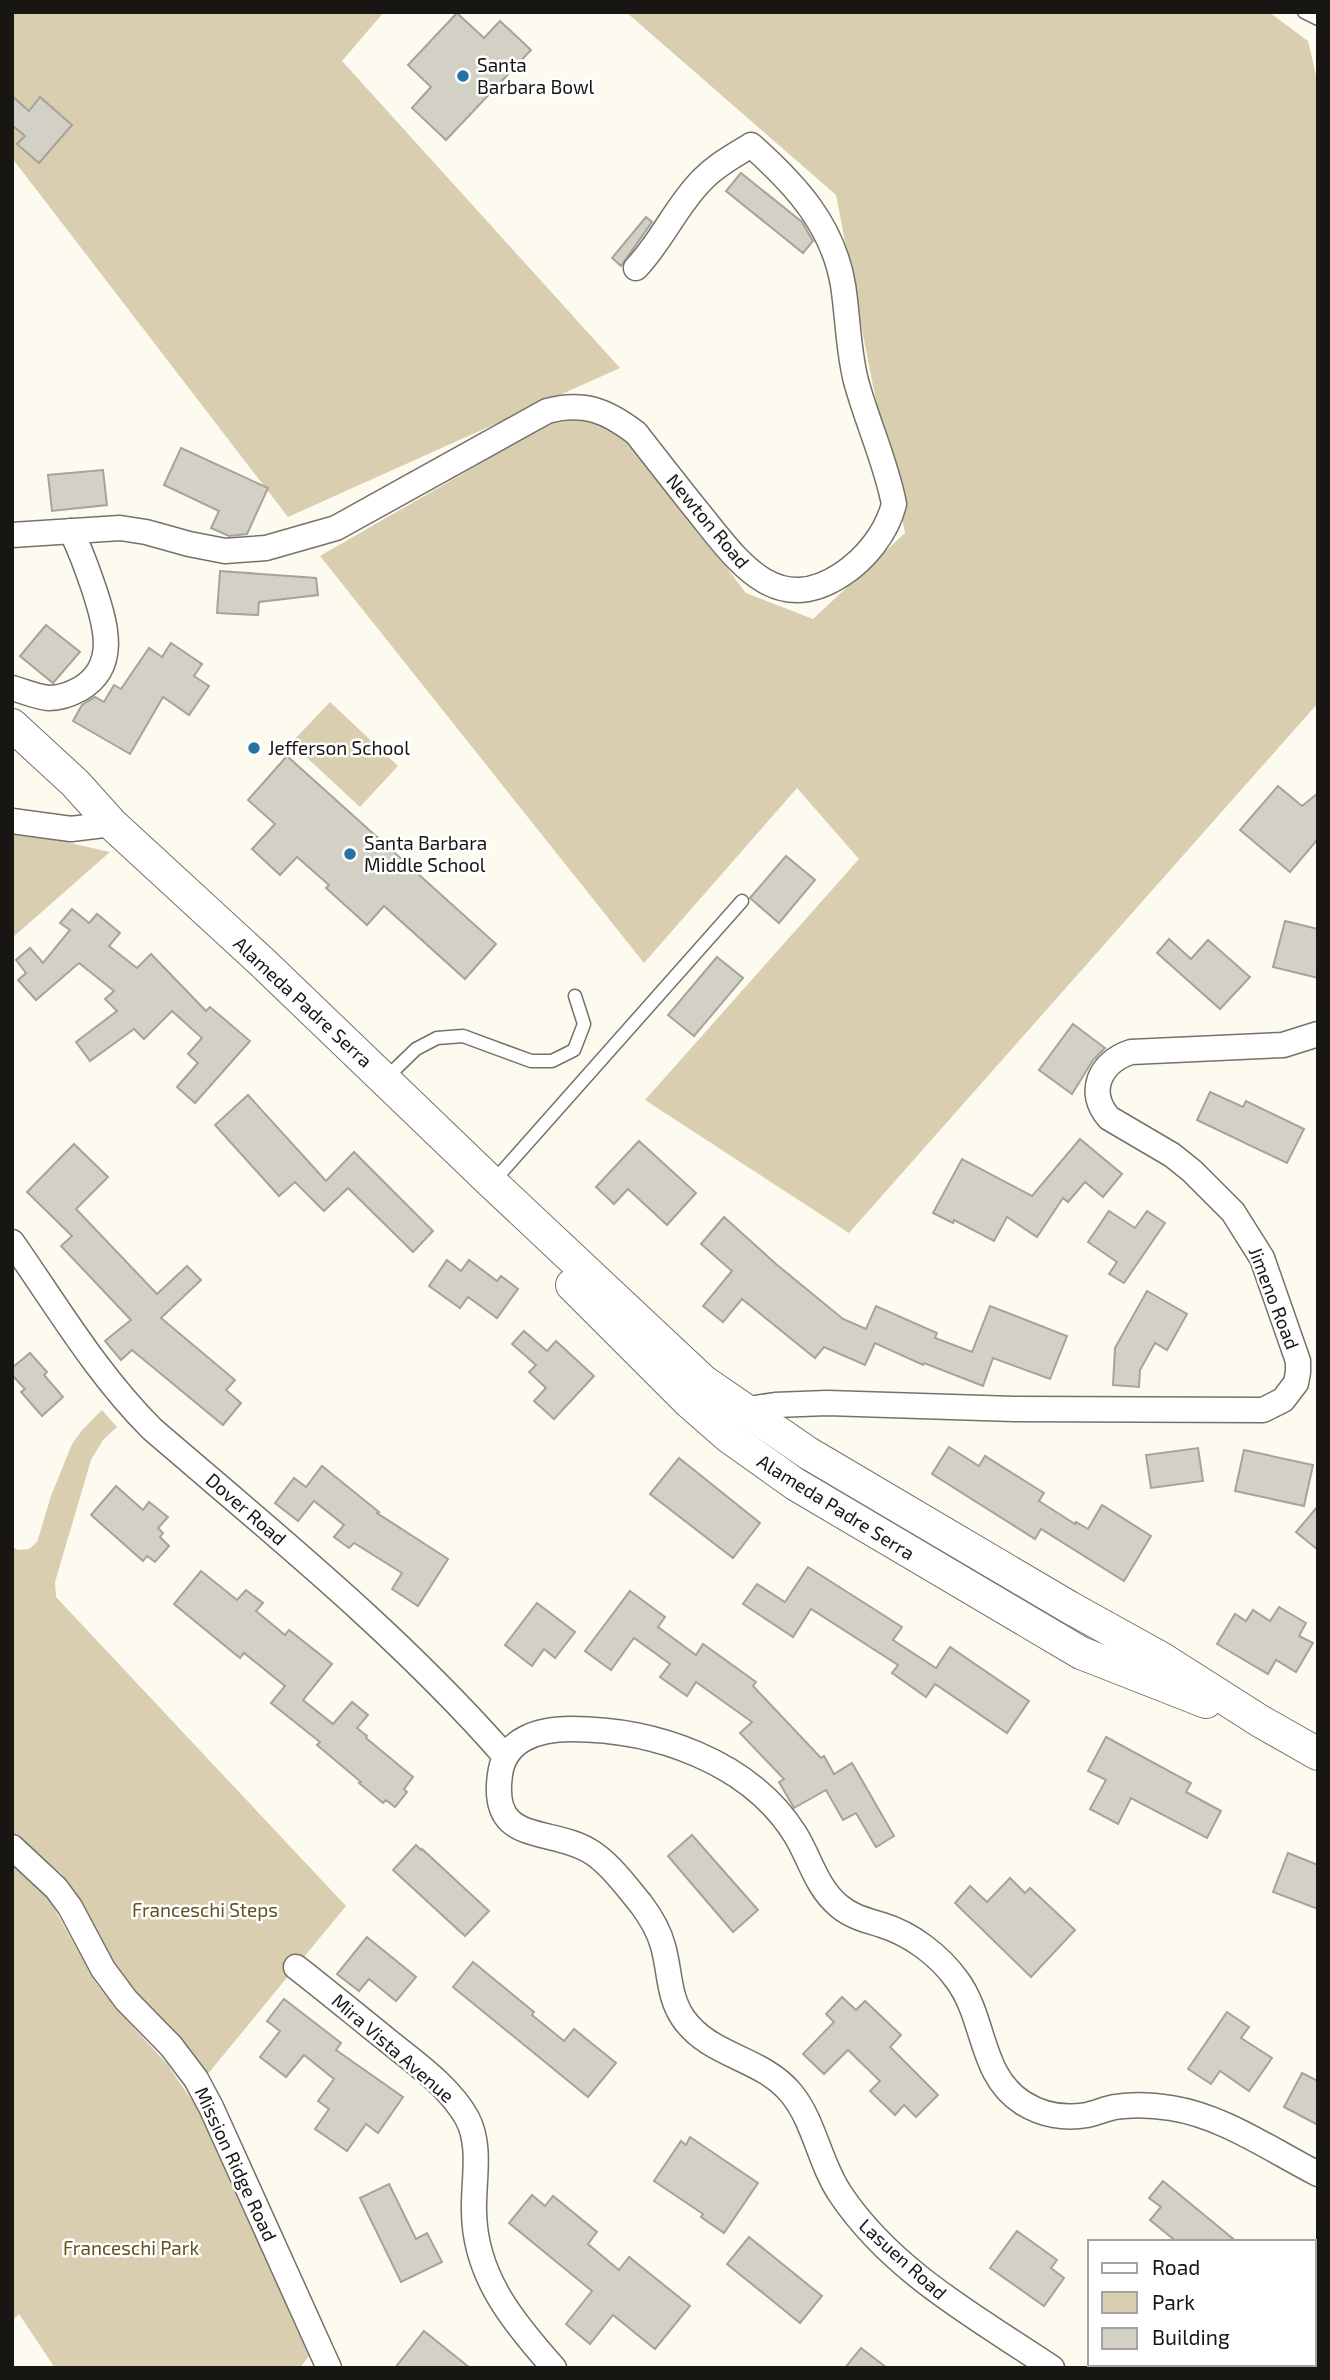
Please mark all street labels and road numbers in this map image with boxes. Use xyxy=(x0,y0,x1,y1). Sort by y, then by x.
street label: Newton Road xyxy=(662,469,755,573)
street label: Alameda Padre Serra xyxy=(229,931,377,1072)
street label: Jimeno Road xyxy=(1244,1243,1305,1352)
street label: Alameda Padre Serra xyxy=(753,1449,919,1564)
street label: Dover Road xyxy=(202,1468,291,1550)
street label: Mira Vista Avenue xyxy=(328,1988,459,2107)
street label: Mission Ridge Road xyxy=(191,2083,282,2245)
street label: Lasuen Road xyxy=(855,2213,952,2304)

